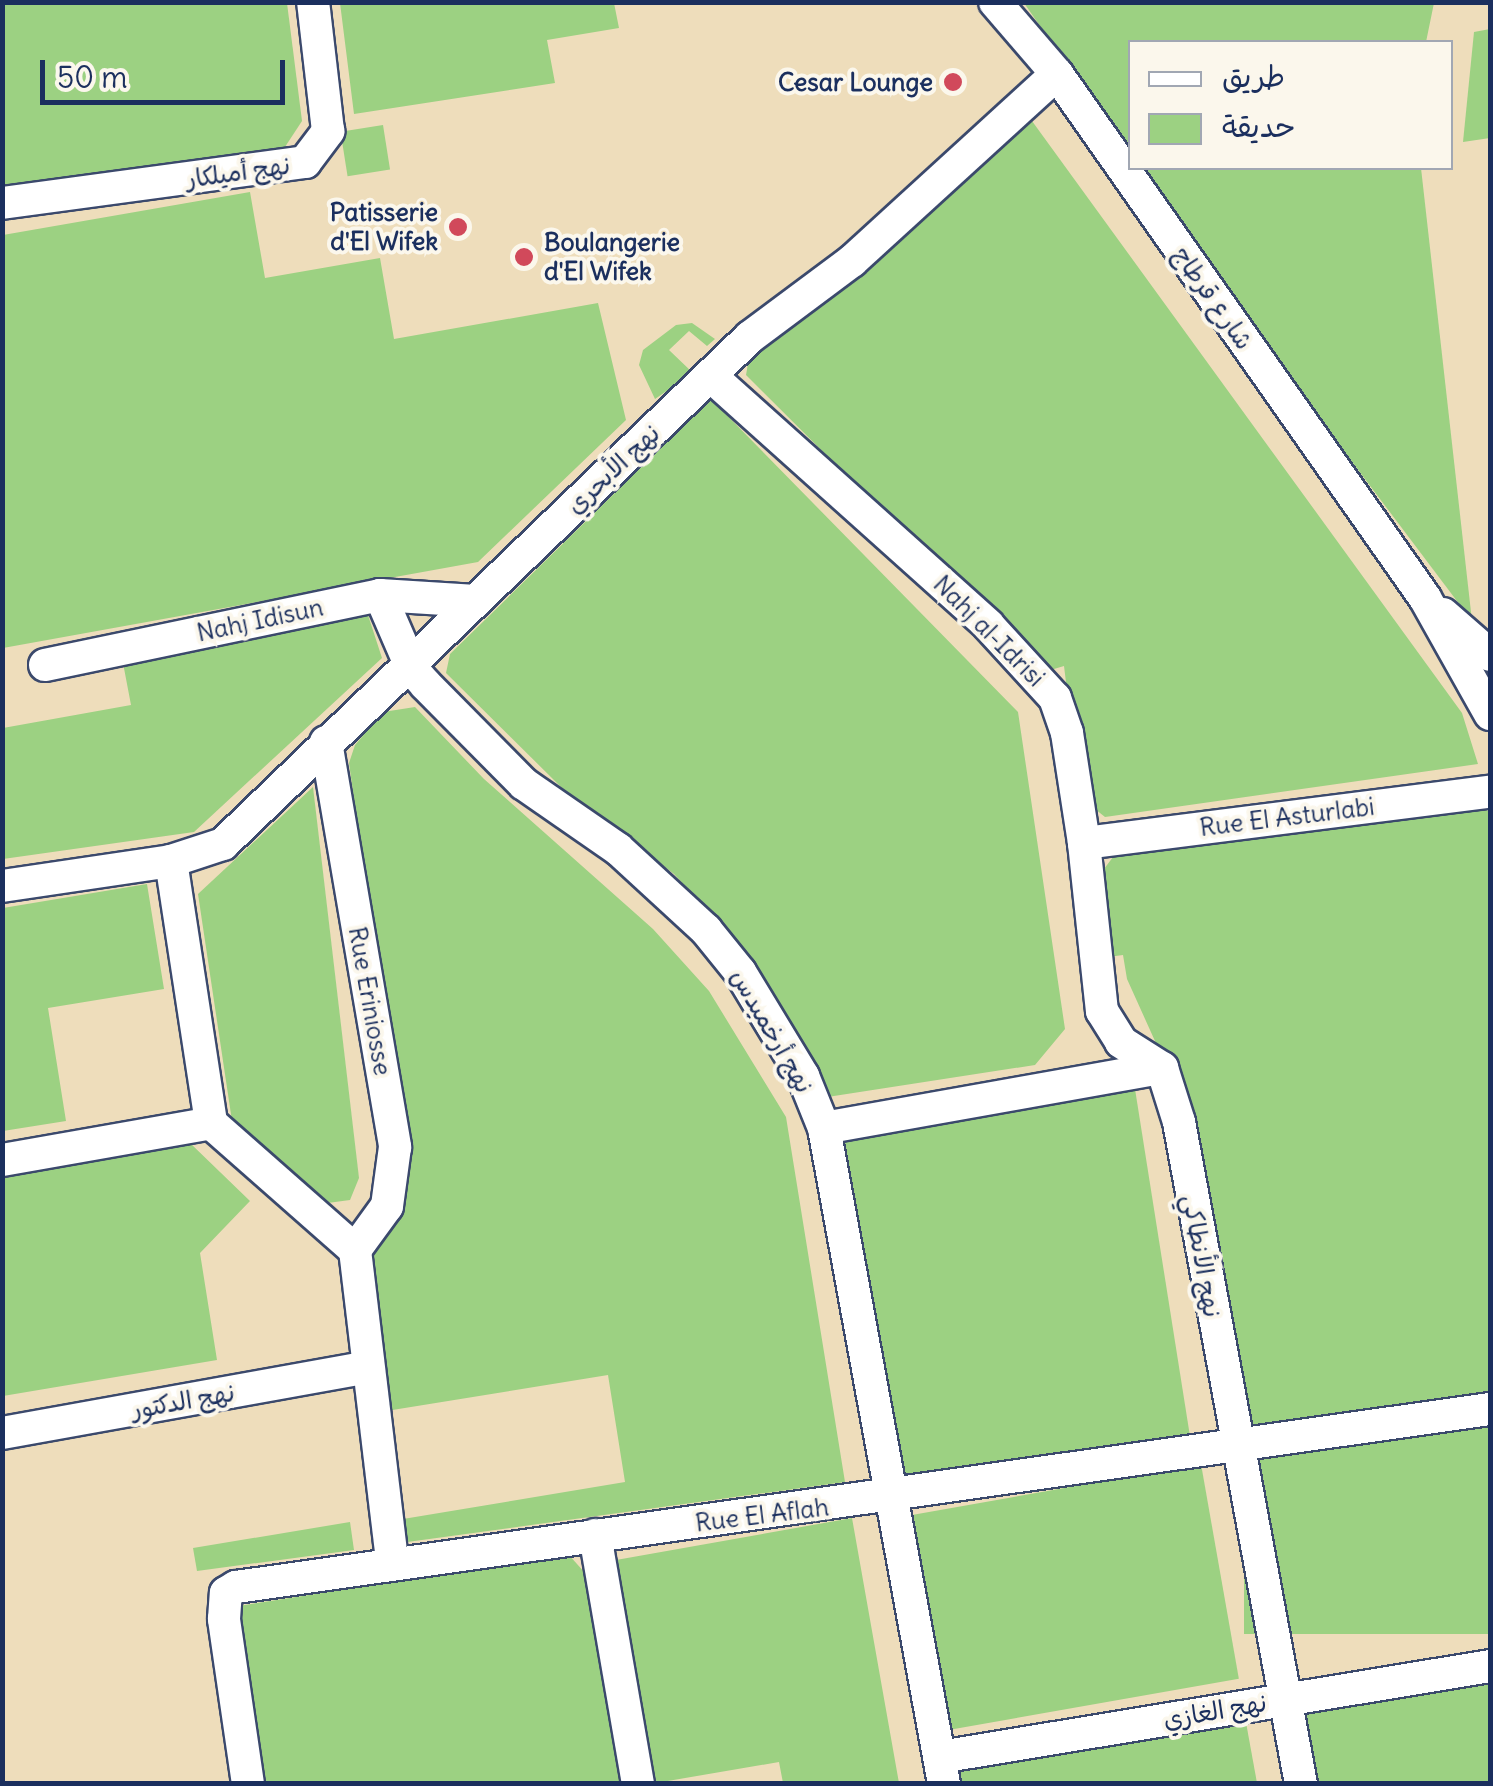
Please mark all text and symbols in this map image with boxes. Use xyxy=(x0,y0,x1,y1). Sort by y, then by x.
scale bar xyxy=(45,40,290,102)
legend xyxy=(1128,40,1453,170)
text: طريق xyxy=(1222,57,1285,95)
text: 50 m xyxy=(57,58,127,96)
place label: Cesar Lounge xyxy=(778,67,933,97)
marker: Cesar Lounge xyxy=(942,71,964,93)
text: حديقة xyxy=(1222,107,1296,145)
street label: نهج أميلكار xyxy=(184,150,292,194)
place label: Patisserie d'El Wifek xyxy=(330,198,438,257)
marker: Patisserie d'El Wifek xyxy=(447,216,469,238)
place label: Boulangerie d'El Wifek xyxy=(544,228,680,287)
street label: شارع قرطاج xyxy=(1167,241,1259,355)
marker: Boulangerie d'El Wifek xyxy=(513,246,535,268)
street label: نهج الأبحري xyxy=(560,418,666,520)
street label: Nahj al-Idrisi xyxy=(927,569,1051,693)
street label: Nahj Idisun xyxy=(194,592,326,648)
street label: Rue El Asturlabi xyxy=(1198,791,1376,843)
street label: Rue Eriniosse xyxy=(342,924,398,1078)
street label: نهج أرخميدس xyxy=(724,964,820,1098)
street label: نهج الأنطاكي xyxy=(1176,1192,1228,1320)
street label: نهج الدكتور xyxy=(129,1377,237,1425)
street label: Rue El Aflah xyxy=(694,1492,830,1538)
street label: نهج الغازي xyxy=(1161,1687,1269,1735)

